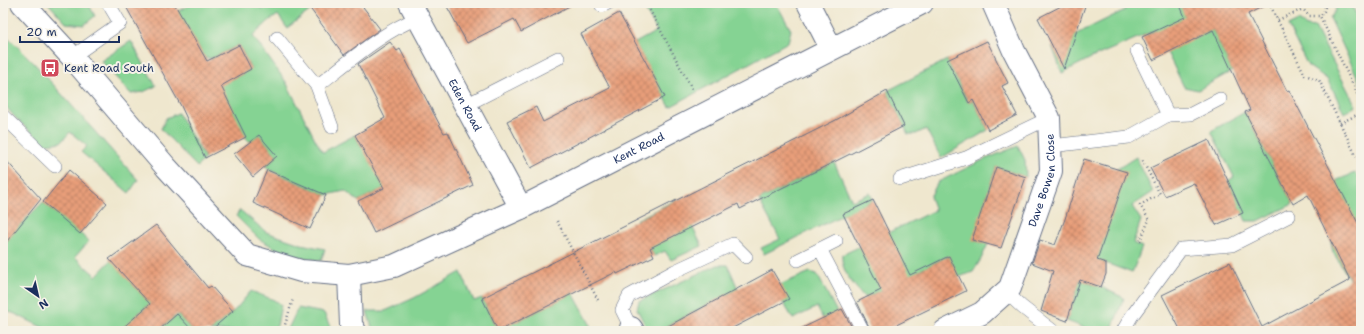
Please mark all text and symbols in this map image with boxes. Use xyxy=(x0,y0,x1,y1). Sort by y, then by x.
scale bar xyxy=(20,18,119,44)
text: 20 m xyxy=(26,24,57,40)
bus stop icon: Kent Road South xyxy=(39,57,61,79)
place label: Kent Road South xyxy=(64,61,154,76)
street label: Eden Road xyxy=(445,76,486,134)
street label: Kent Road xyxy=(610,128,667,167)
street label: Dave Bowen Close xyxy=(1024,133,1059,229)
north arrow xyxy=(18,276,58,316)
text: N xyxy=(35,295,51,313)

